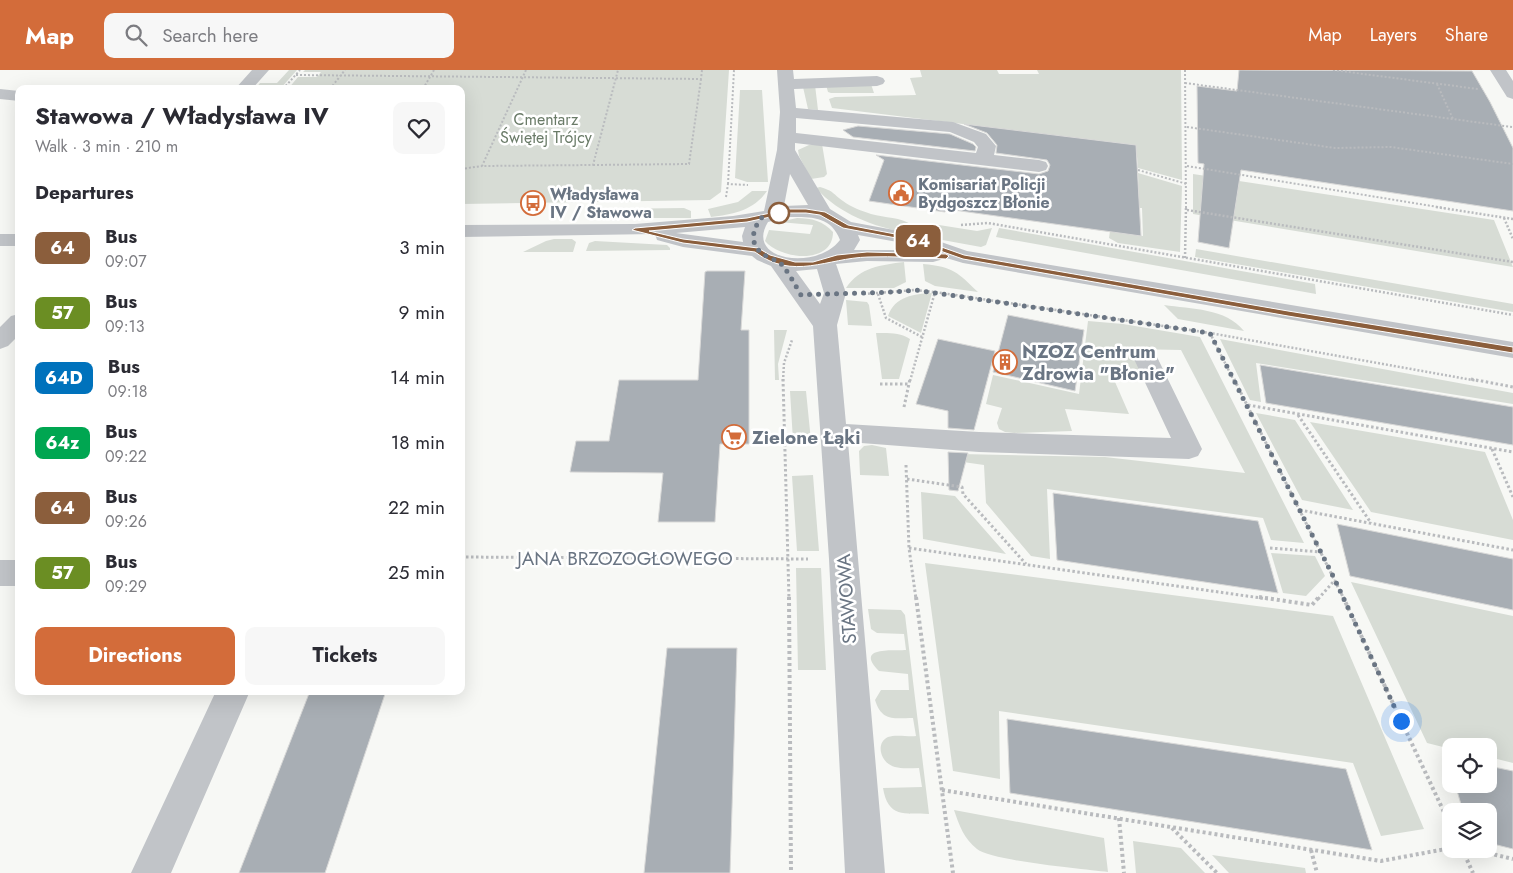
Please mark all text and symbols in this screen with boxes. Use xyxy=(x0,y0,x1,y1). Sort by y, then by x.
search box xyxy=(104,13,454,58)
text: Map xyxy=(25,18,74,53)
icon: search xyxy=(122,21,150,49)
text: Search here xyxy=(162,22,258,49)
text: Map xyxy=(1308,22,1342,48)
text: Layers xyxy=(1370,22,1417,48)
text: Share xyxy=(1445,22,1488,48)
text: Stawowa / Władysława IV xyxy=(35,98,329,133)
button: heart xyxy=(393,102,445,154)
park label: Cmentarz Świętej Trójcy xyxy=(500,108,593,149)
text: Walk · 3 min · 210 m xyxy=(35,135,178,158)
place label: Komisariat Policji Bydgoszcz Błonie xyxy=(918,173,1050,214)
text: Departures xyxy=(35,179,134,206)
public building icon: Komisariat Policji Bydgoszcz Błonie xyxy=(888,180,914,206)
place label: Władysława IV / Stawowa xyxy=(550,183,652,224)
bus stop icon: Władysława IV / Stawowa xyxy=(520,190,546,216)
unlabelled marker xyxy=(768,202,790,224)
text: Bus xyxy=(105,223,137,250)
line badge: 64 xyxy=(896,225,940,257)
text: 64 xyxy=(906,228,930,254)
text: 3 min xyxy=(399,234,445,261)
text: 64 xyxy=(50,235,75,261)
text: 09:07 xyxy=(105,250,147,273)
text: Bus xyxy=(105,288,137,315)
text: 9 min xyxy=(399,299,445,326)
text: 57 xyxy=(51,300,74,326)
text: 09:13 xyxy=(105,315,145,338)
place label: NZOZ Centrum Zdrowia "Błonie" xyxy=(1022,338,1175,387)
building icon: NZOZ Centrum Zdrowia "Błonie" xyxy=(992,349,1018,375)
text: Bus xyxy=(108,353,140,380)
text: 14 min xyxy=(390,364,445,391)
text: 64D xyxy=(45,365,83,391)
text: 09:18 xyxy=(108,380,147,403)
text: Bus xyxy=(105,418,137,445)
supermarket icon: Zielone Łąki xyxy=(721,424,747,450)
place label: Zielone Łąki xyxy=(752,424,860,451)
text: 18 min xyxy=(391,429,445,456)
text: 64z xyxy=(45,430,80,456)
text: 09:22 xyxy=(105,445,147,468)
text: Bus xyxy=(105,483,137,510)
text: 22 min xyxy=(388,494,445,521)
text: 64 xyxy=(50,495,75,521)
text: 09:26 xyxy=(105,510,147,533)
street label: JANA BRZOZOGŁOWEGO xyxy=(514,545,733,572)
text: Bus xyxy=(105,548,137,575)
street label: STAWOWA xyxy=(830,552,863,645)
text: 25 min xyxy=(388,559,445,586)
text: 57 xyxy=(51,560,74,586)
text: 09:29 xyxy=(105,575,147,598)
button: Directions xyxy=(35,627,235,685)
button: Tickets xyxy=(245,627,445,685)
your location xyxy=(1389,709,1414,734)
map controls xyxy=(1442,738,1497,858)
button: locate xyxy=(1442,738,1497,793)
button: layers xyxy=(1442,803,1497,858)

